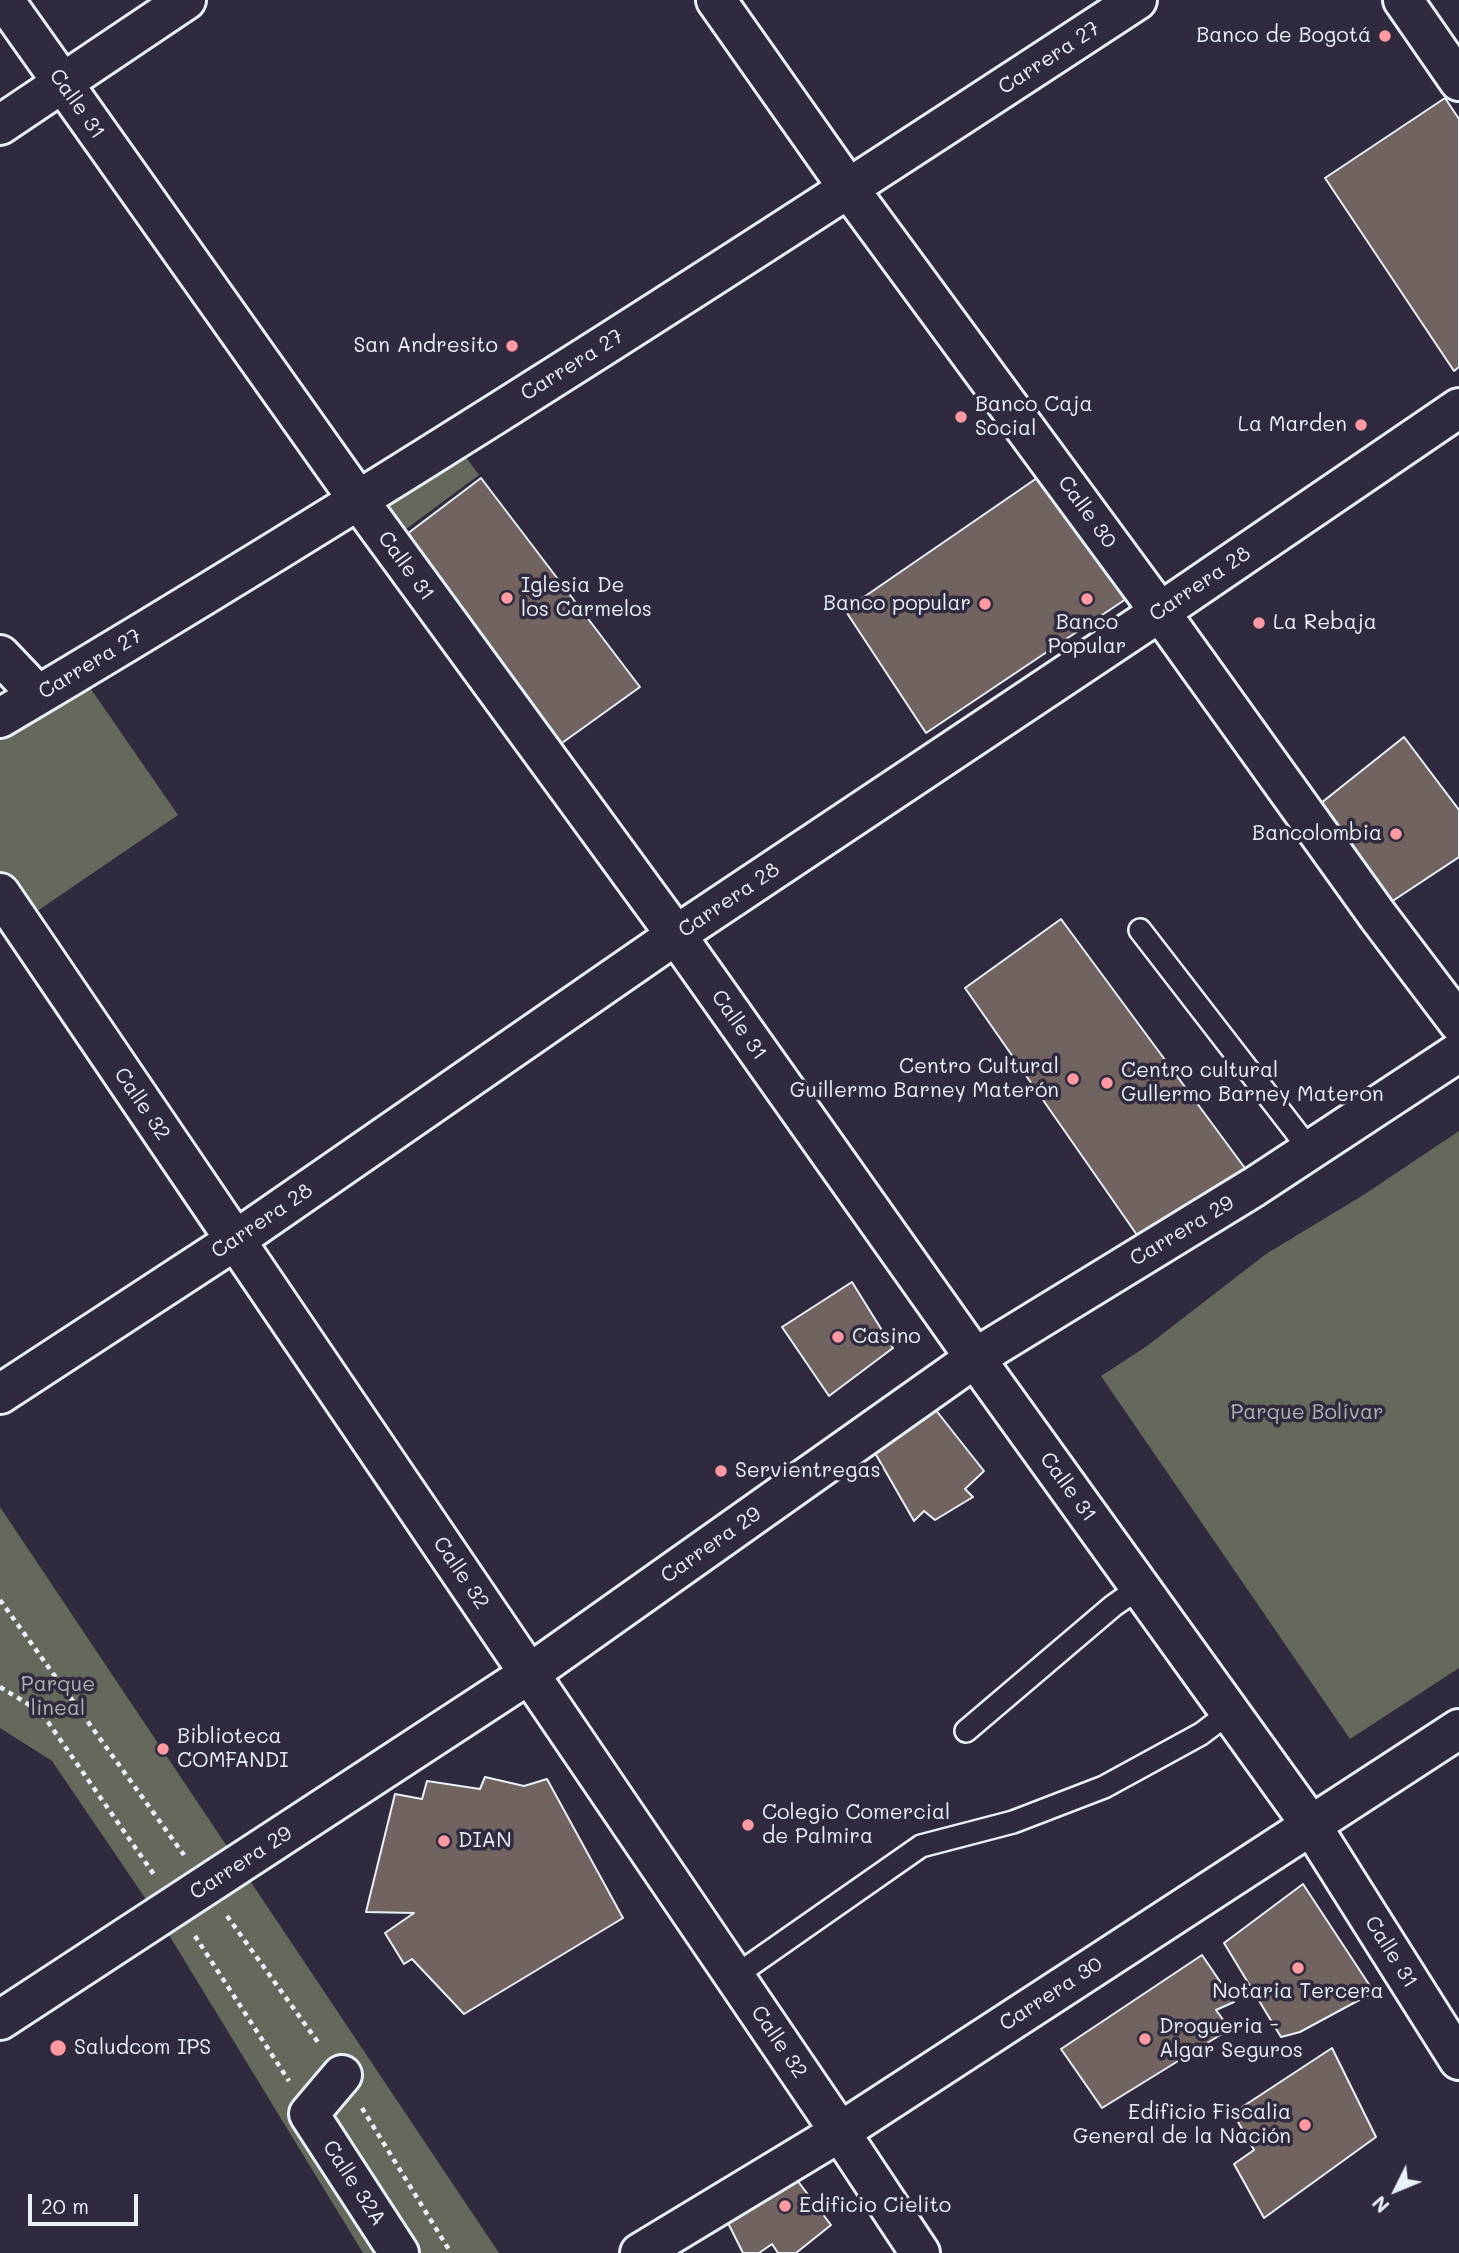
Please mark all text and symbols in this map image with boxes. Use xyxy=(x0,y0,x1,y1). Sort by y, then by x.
street label: Carrera 27 xyxy=(994,16,1104,100)
place label: Banco de Bogotá xyxy=(1196,23,1371,49)
marker: Banco de Bogotá xyxy=(1377,28,1393,44)
street label: Calle 31 xyxy=(44,64,110,144)
street label: Carrera 27 xyxy=(516,324,628,406)
place label: San Andresito xyxy=(353,333,498,359)
marker: San Andresito xyxy=(504,338,520,354)
place label: Banco Caja Social xyxy=(975,392,1092,442)
marker: Banco Caja Social xyxy=(953,409,969,425)
place label: La Marden xyxy=(1238,412,1347,438)
marker: La Marden xyxy=(1353,417,1369,433)
street label: Calle 30 xyxy=(1052,471,1122,553)
street label: Calle 31 xyxy=(372,526,440,606)
street label: Carrera 28 xyxy=(1144,541,1256,627)
place label: Iglesia De los Carmelos xyxy=(521,573,652,623)
marker: Iglesia De los Carmelos xyxy=(499,590,515,606)
place label: Banco popular xyxy=(823,591,971,617)
marker: Banco Popular xyxy=(1079,591,1095,607)
marker: Banco popular xyxy=(977,596,993,612)
place label: Banco Popular xyxy=(1048,610,1126,660)
place label: La Rebaja xyxy=(1273,610,1377,636)
marker: La Rebaja xyxy=(1251,615,1267,631)
street label: Carrera 27 xyxy=(34,623,146,705)
place label: Bancolombia xyxy=(1252,821,1382,847)
marker: Bancolombia xyxy=(1388,826,1404,842)
street label: Carrera 28 xyxy=(673,857,785,943)
street label: Calle 31 xyxy=(706,985,772,1065)
place label: Centro Cultural Guillermo Barney Materón xyxy=(790,1054,1059,1104)
place label: Centro cultural Gullermo Barney Materon xyxy=(1121,1058,1384,1108)
street label: Calle 32 xyxy=(109,1063,175,1145)
marker: Centro Cultural Guillermo Barney Materón xyxy=(1065,1071,1081,1087)
marker: Centro cultural Gullermo Barney Materon xyxy=(1099,1075,1115,1091)
street label: Carrera 28 xyxy=(206,1178,318,1264)
street label: Carrera 29 xyxy=(1126,1190,1238,1272)
place label: Casino xyxy=(852,1324,921,1350)
marker: Casino xyxy=(830,1329,846,1345)
park label: Parque Bolívar xyxy=(1230,1400,1384,1426)
street label: Calle 31 xyxy=(1034,1447,1102,1527)
place label: Servientregas xyxy=(735,1458,881,1484)
marker: Servientregas xyxy=(713,1463,729,1479)
street label: Carrera 29 xyxy=(656,1501,766,1589)
street label: Calle 32 xyxy=(428,1532,494,1614)
park label: Parque lineal xyxy=(21,1672,95,1722)
place label: Biblioteca COMFANDI xyxy=(177,1724,288,1774)
marker: Biblioteca COMFANDI xyxy=(155,1741,171,1757)
place label: Colegio Comercial de Palmira xyxy=(762,1800,950,1850)
marker: Colegio Comercial de Palmira xyxy=(740,1817,756,1833)
street label: Carrera 29 xyxy=(185,1821,297,1905)
place label: DIAN xyxy=(458,1828,512,1854)
marker: DIAN xyxy=(436,1833,452,1849)
street label: Calle 31 xyxy=(1359,1911,1423,1993)
street label: Carrera 30 xyxy=(995,1951,1107,2037)
marker: Notaria Tercera xyxy=(1290,1960,1306,1976)
place label: Notaria Tercera xyxy=(1212,1979,1384,2005)
street label: Calle 32 xyxy=(746,2001,812,2083)
place label: Drogueria - Algar Seguros xyxy=(1159,2014,1303,2064)
marker: Drogueria - Algar Seguros xyxy=(1137,2031,1153,2047)
place label: Saludcom IPS xyxy=(74,2035,211,2061)
marker: Saludcom IPS xyxy=(48,2038,68,2058)
place label: Edificio Fiscalia General de la Nación xyxy=(1073,2100,1291,2150)
marker: Edificio Fiscalia General de la Nación xyxy=(1297,2117,1313,2133)
street label: Calle 32A xyxy=(317,2136,391,2230)
north arrow xyxy=(1361,2155,1431,2225)
scale bar xyxy=(32,2180,142,2224)
text: N xyxy=(1366,2191,1394,2218)
text: 20 m xyxy=(41,2192,89,2219)
place label: Edificio Cielito xyxy=(799,2193,951,2219)
marker: Edificio Cielito xyxy=(777,2198,793,2214)

